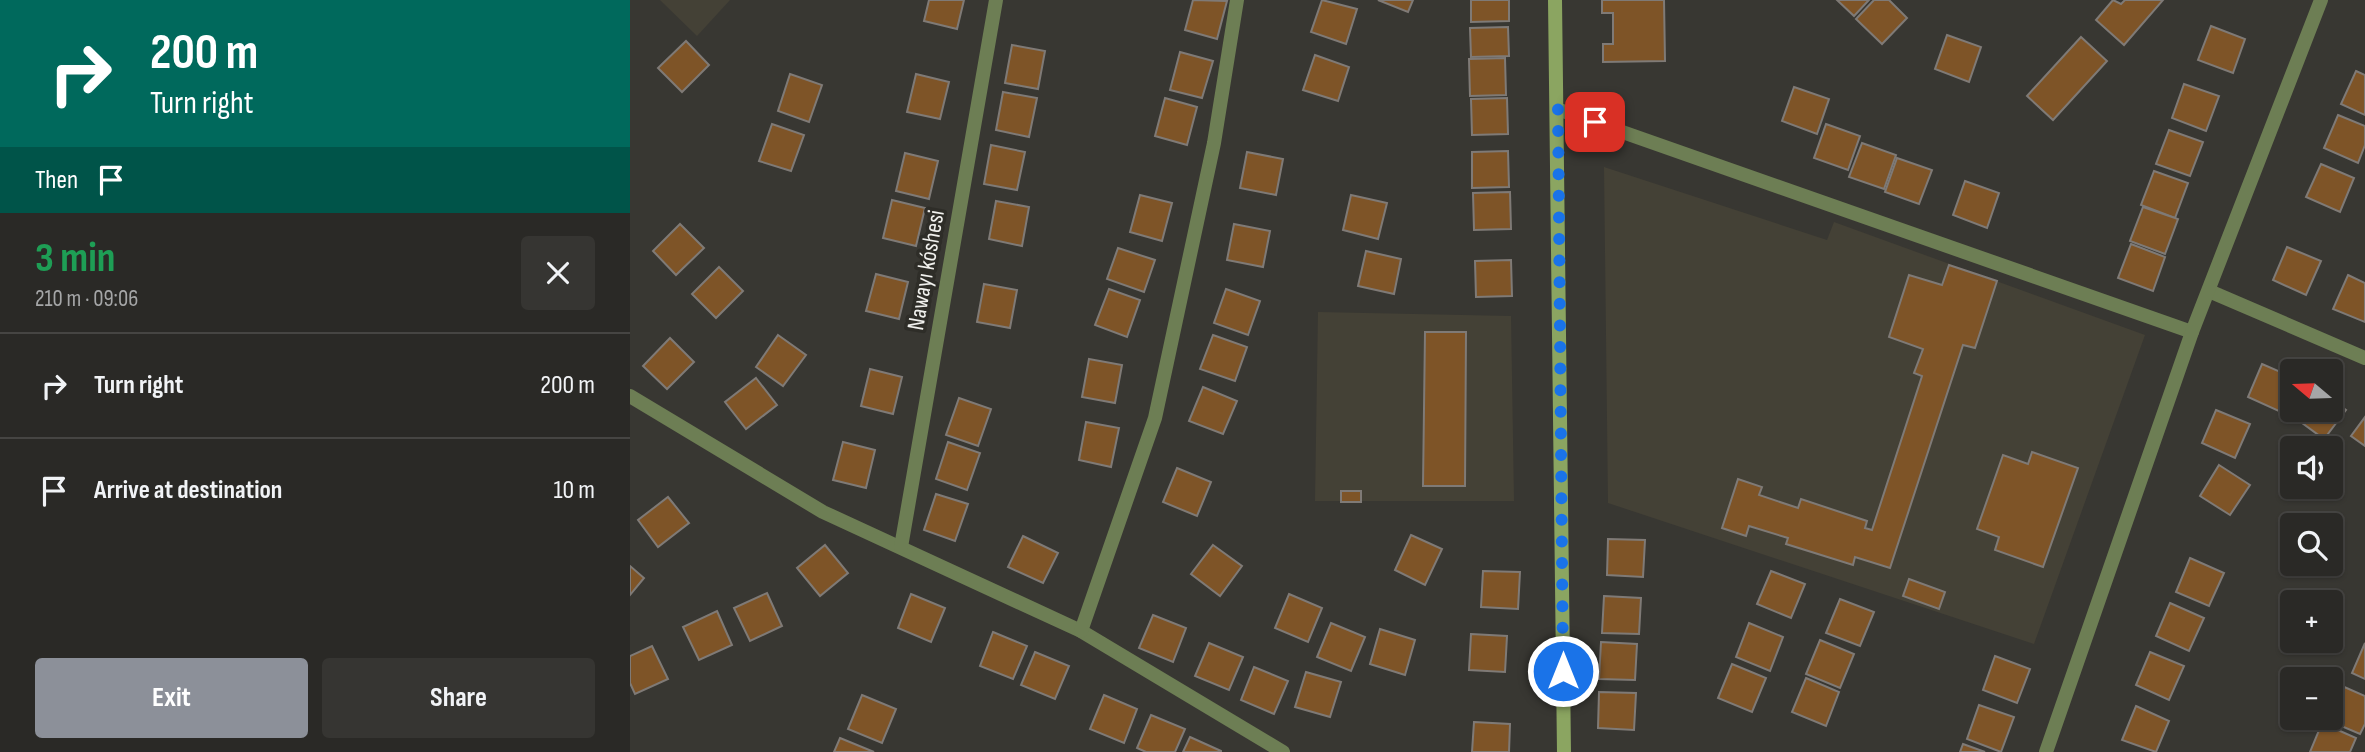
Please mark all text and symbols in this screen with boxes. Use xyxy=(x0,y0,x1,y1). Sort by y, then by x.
text: 200 m xyxy=(150,24,258,83)
icon: right xyxy=(35,28,126,119)
text: Turn right xyxy=(150,84,254,123)
pin xyxy=(1565,92,1625,152)
icon: arrive xyxy=(1576,103,1614,141)
icon: arrive xyxy=(92,161,130,199)
text: Then xyxy=(35,165,78,196)
street label: Nawayı kóshesi xyxy=(901,208,951,332)
text: 3 min xyxy=(35,233,115,284)
button: close xyxy=(521,236,595,310)
text: 210 m · 09:06 xyxy=(35,285,138,313)
north arrow xyxy=(2280,359,2343,422)
map controls xyxy=(2280,359,2343,730)
icon: right xyxy=(35,367,73,405)
text: Turn right xyxy=(94,370,183,401)
text: 200 m xyxy=(540,370,595,401)
button: sound xyxy=(2280,436,2343,499)
icon: arrive xyxy=(35,472,73,510)
text: Arrive at destination xyxy=(94,475,282,506)
text: 10 m xyxy=(553,475,595,506)
button: search xyxy=(2280,513,2343,576)
button: + xyxy=(2280,590,2343,653)
position arrow xyxy=(1526,634,1600,708)
button: Exit xyxy=(35,658,308,738)
button: Share xyxy=(322,658,595,738)
button: − xyxy=(2280,667,2343,730)

